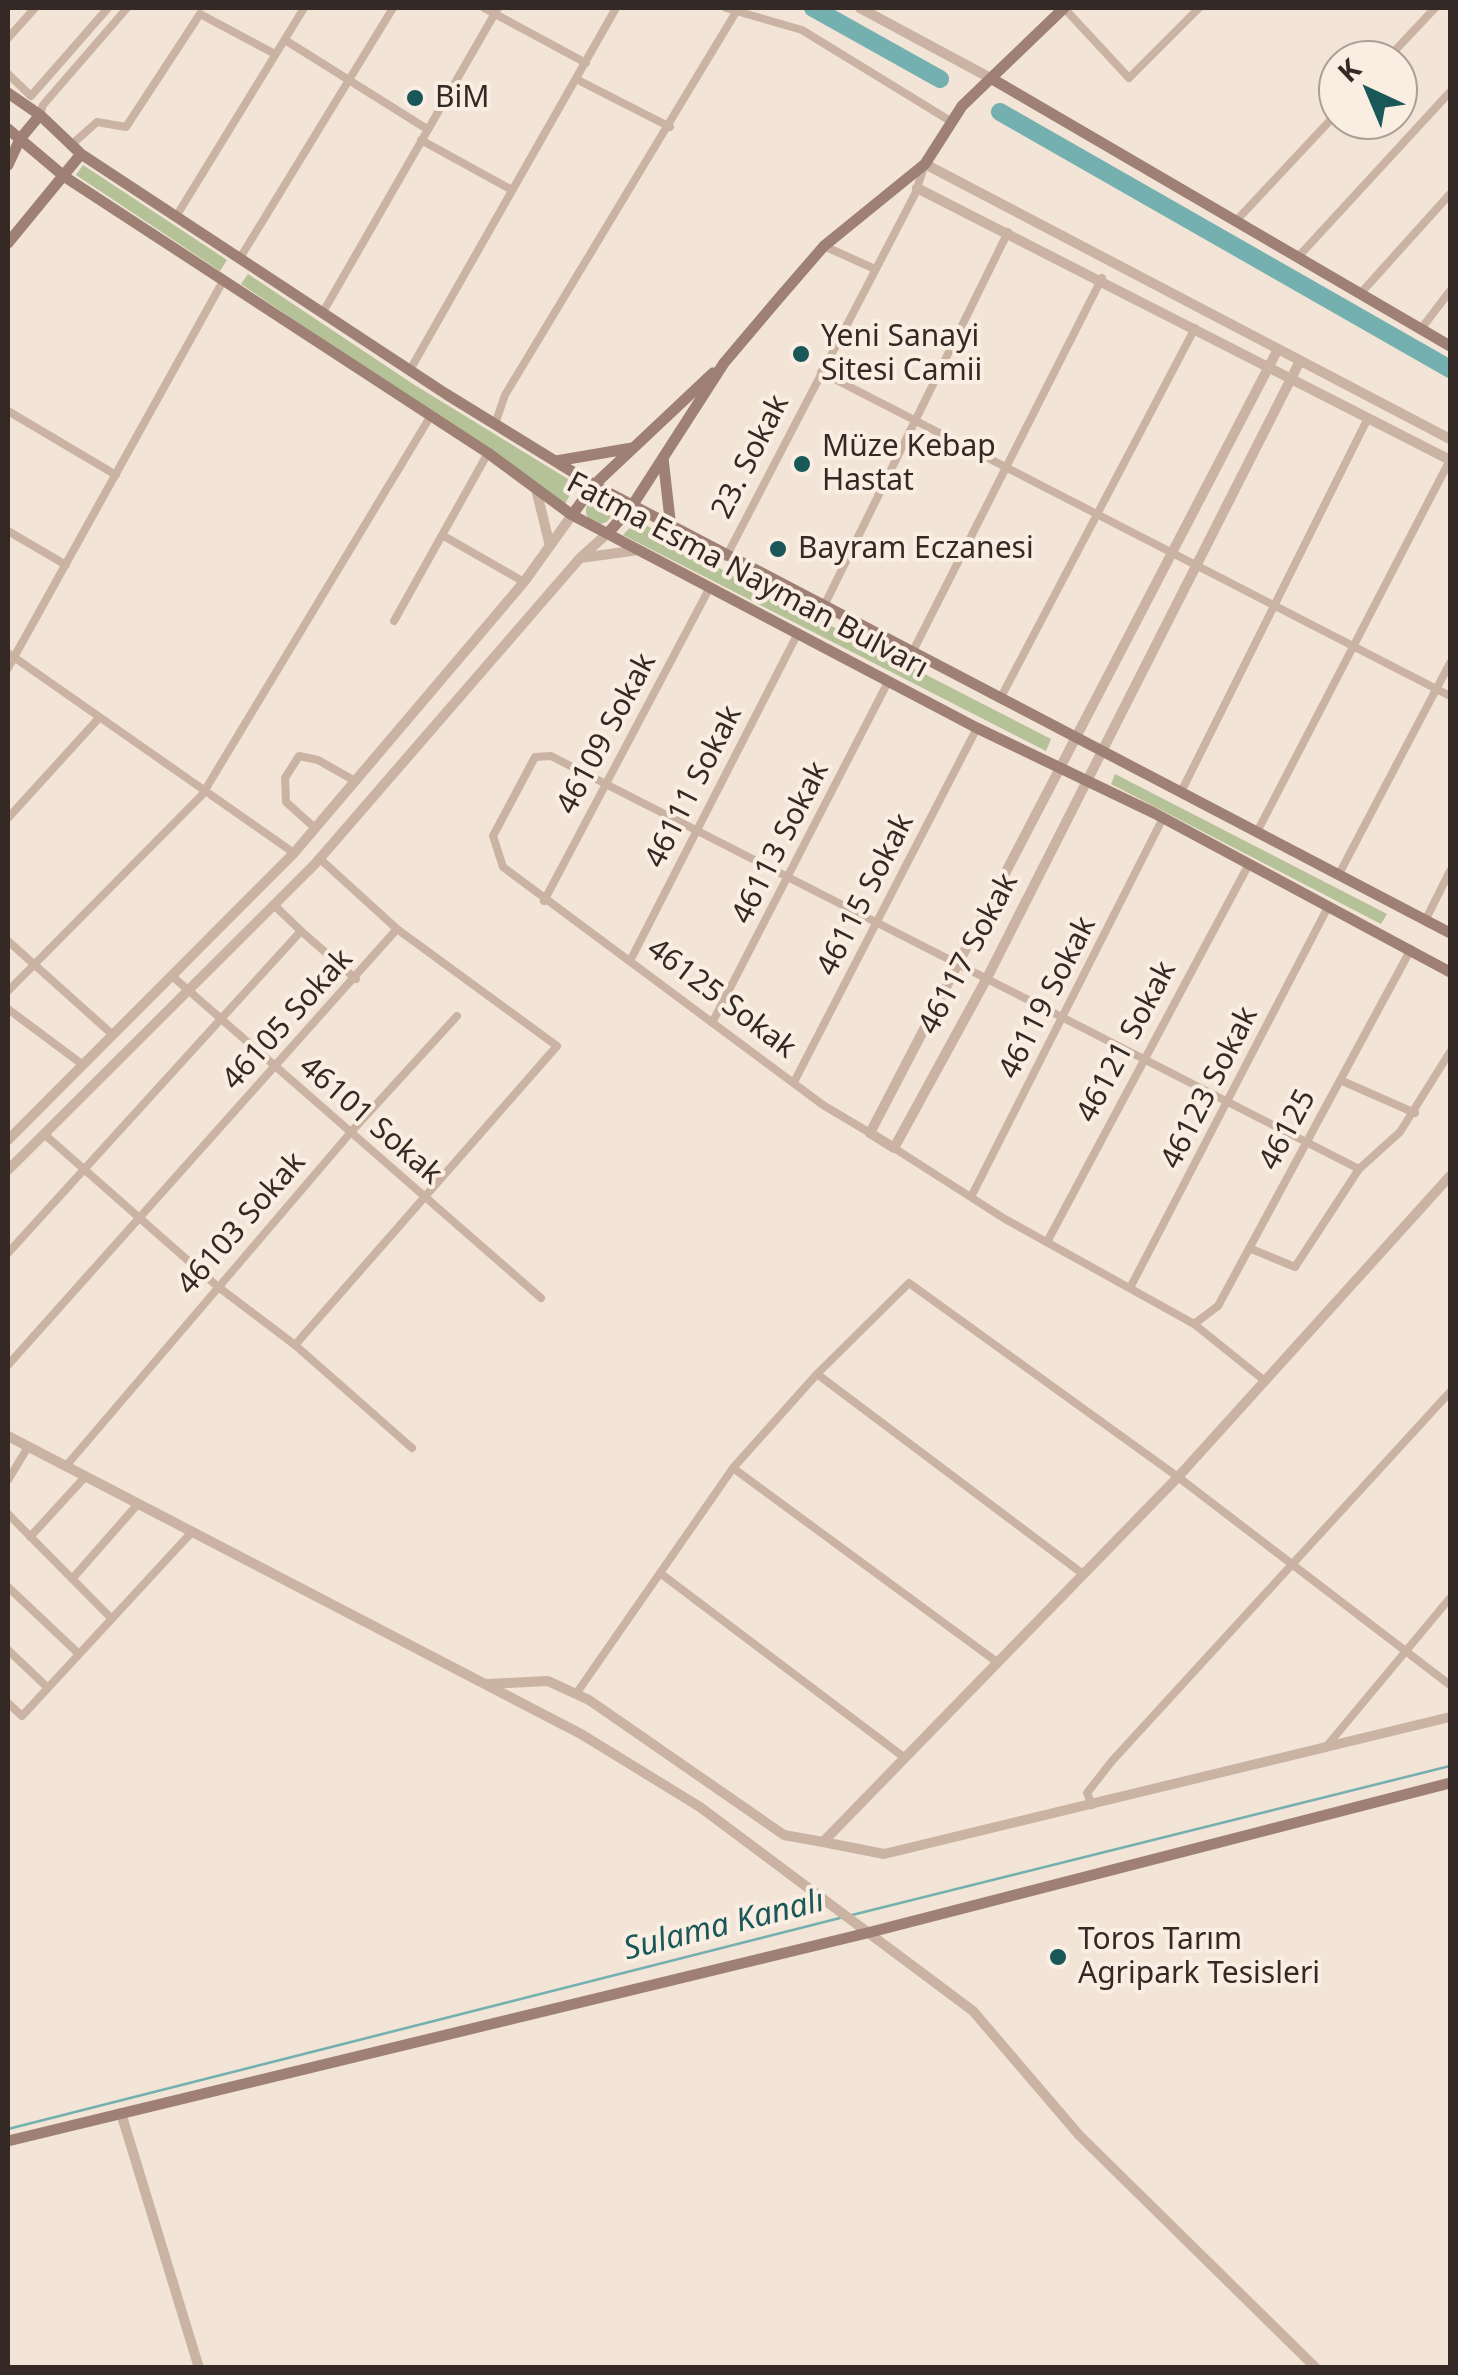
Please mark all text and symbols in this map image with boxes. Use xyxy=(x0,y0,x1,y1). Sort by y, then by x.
north arrow xyxy=(1318,40,1418,140)
text: K xyxy=(1329,50,1368,90)
place label: BiM xyxy=(435,80,489,116)
marker: BiM xyxy=(404,87,426,109)
place label: Yeni Sanayi Sitesi Camii xyxy=(821,319,982,390)
marker: Yeni Sanayi Sitesi Camii xyxy=(790,343,812,365)
street label: 23. Sokak xyxy=(705,389,797,525)
place label: Müze Kebap Hastat xyxy=(822,429,996,500)
marker: Müze Kebap Hastat xyxy=(791,453,813,475)
street label: Fatma Esma Nayman Bulvarı xyxy=(560,465,934,687)
place label: Bayram Eczanesi xyxy=(798,531,1034,567)
marker: Bayram Eczanesi xyxy=(767,538,789,560)
street label: 46109 Sokak xyxy=(550,647,664,821)
street label: 46111 Sokak xyxy=(638,700,750,874)
street label: 46113 Sokak xyxy=(725,756,837,930)
street label: 46115 Sokak xyxy=(810,808,922,982)
street label: 46117 Sokak xyxy=(912,867,1026,1041)
street label: 46119 Sokak xyxy=(992,911,1104,1085)
street label: 46125 Sokak xyxy=(639,931,803,1067)
street label: 46105 Sokak xyxy=(215,942,361,1098)
street label: 46121 Sokak xyxy=(1070,955,1184,1129)
street label: 46123 Sokak xyxy=(1154,1001,1266,1175)
street label: 46101 Sokak xyxy=(291,1049,449,1193)
street label: 46125 xyxy=(1252,1084,1324,1176)
street label: 46103 Sokak xyxy=(170,1145,314,1303)
water label: Sulama Kanalı xyxy=(620,1883,828,1969)
place label: Toros Tarım Agripark Tesisleri xyxy=(1078,1922,1320,1992)
marker: Toros Tarım Agripark Tesisleri xyxy=(1047,1946,1069,1968)

